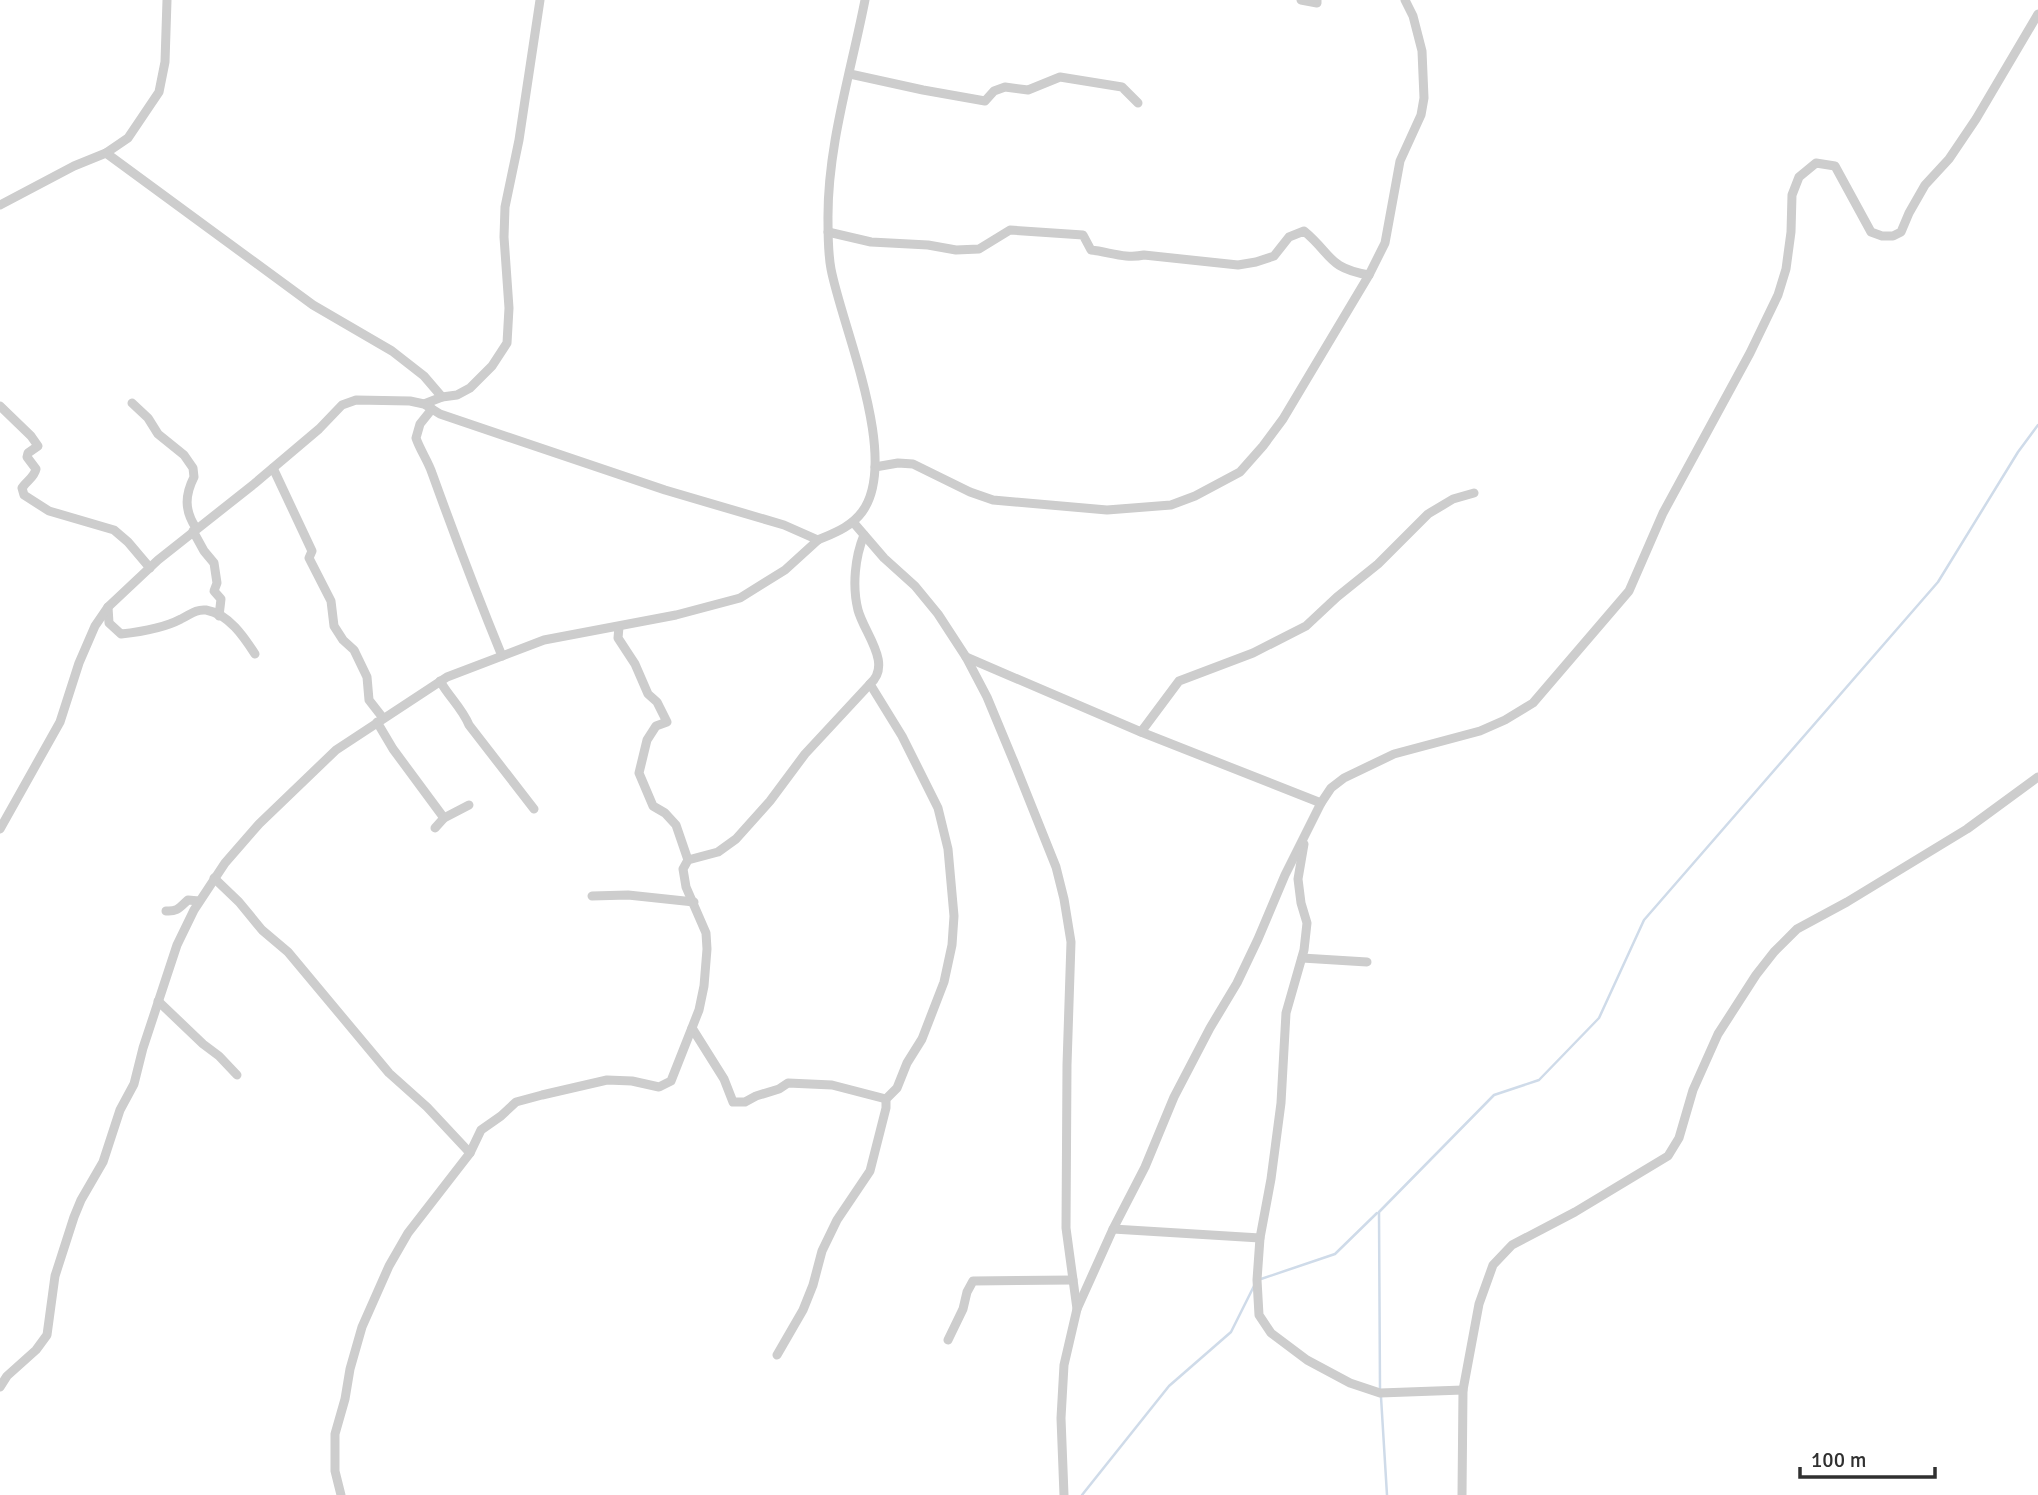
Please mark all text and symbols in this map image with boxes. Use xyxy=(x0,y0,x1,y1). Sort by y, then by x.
scale bar xyxy=(1800,1436,1935,1480)
text: 100 m xyxy=(1811,1447,1866,1473)

